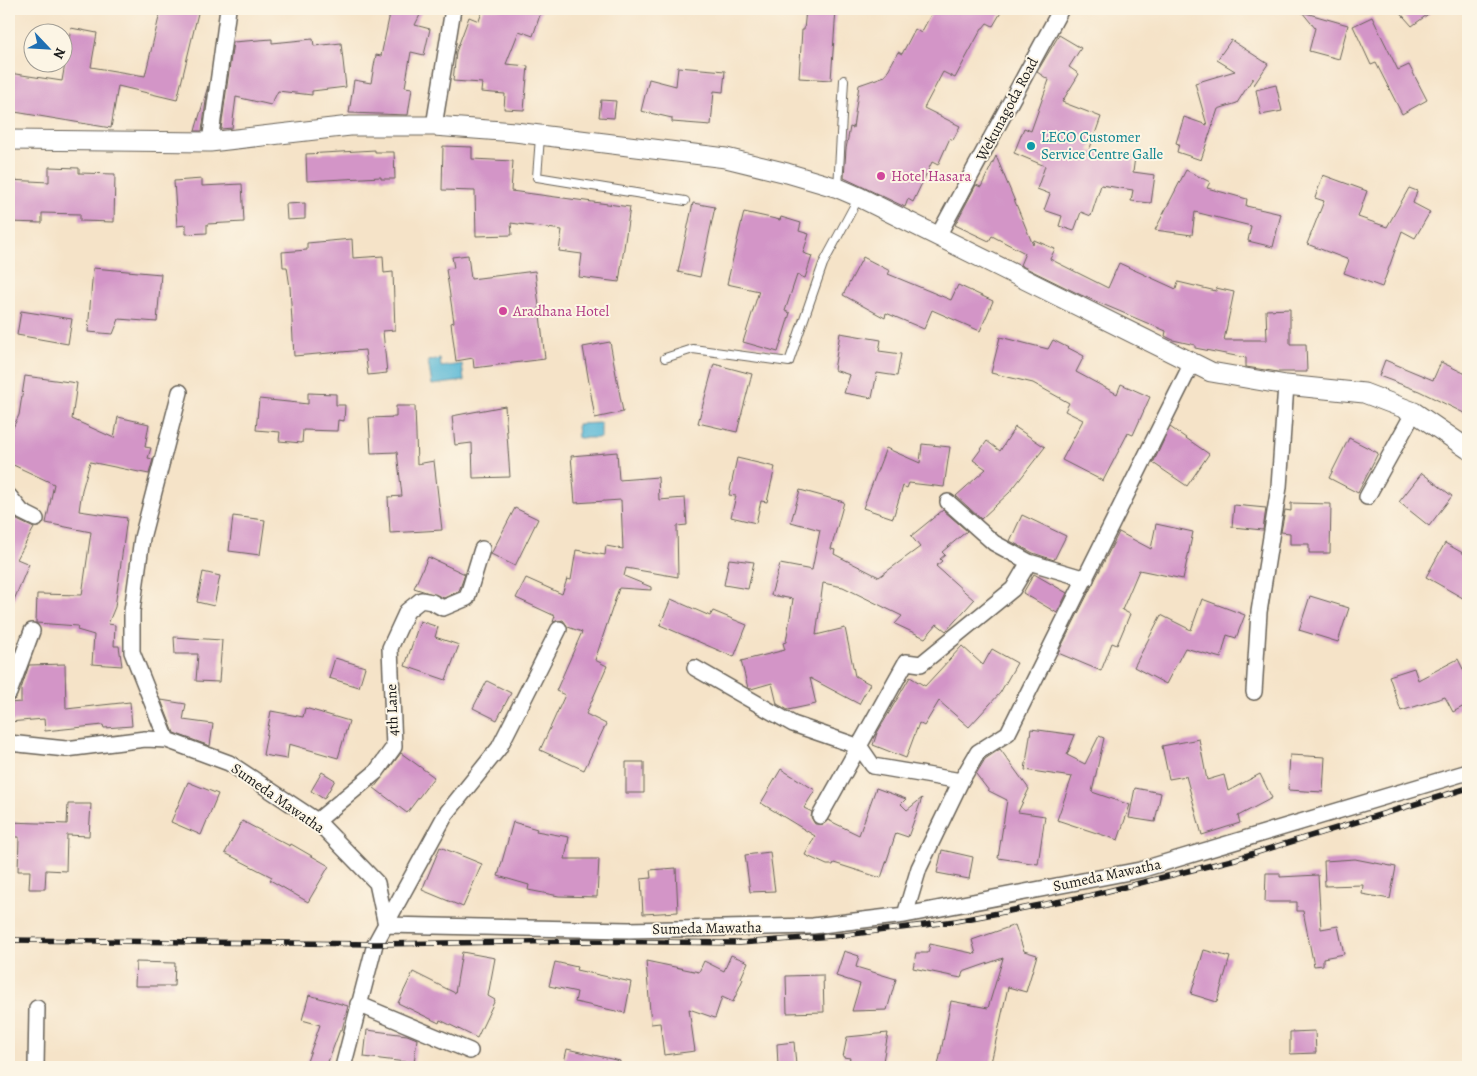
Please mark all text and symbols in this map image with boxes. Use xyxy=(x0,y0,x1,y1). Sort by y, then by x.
north arrow xyxy=(22,22,72,72)
text: N xyxy=(49,45,70,62)
street label: Wekunagoda Road xyxy=(971,53,1043,165)
place label: LECO Customer Service Centre Galle xyxy=(1041,127,1164,164)
marker: LECO Customer Service Centre Galle xyxy=(1025,140,1037,152)
place label: Hotel Hasara xyxy=(891,166,971,186)
marker: Hotel Hasara xyxy=(875,170,887,182)
place label: Aradhana Hotel xyxy=(512,301,609,321)
marker: Aradhana Hotel xyxy=(497,305,509,317)
street label: 4th Lane xyxy=(381,683,403,736)
street label: Sumeda Mawatha xyxy=(227,758,329,838)
street label: Sumeda Mawatha xyxy=(1051,854,1163,896)
street label: Sumeda Mawatha xyxy=(652,917,762,939)

